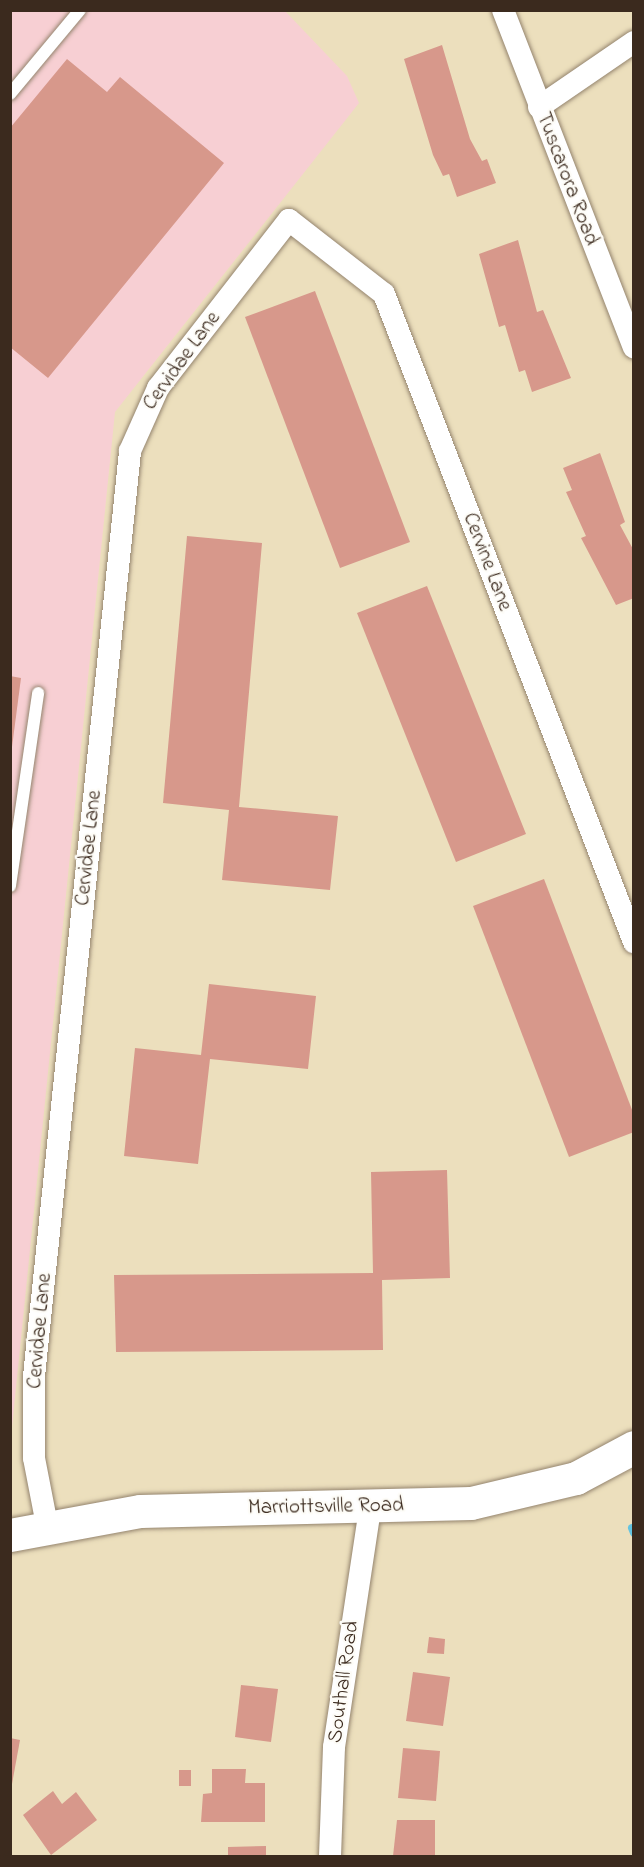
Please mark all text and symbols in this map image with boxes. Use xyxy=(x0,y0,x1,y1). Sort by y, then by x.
street label: Tuscarora Road xyxy=(530,109,604,249)
street label: Cervidae Lane xyxy=(138,307,226,415)
street label: Cervine Lane xyxy=(457,509,517,615)
street label: Cervidae Lane xyxy=(70,789,108,907)
street label: Cervidae Lane xyxy=(22,1272,58,1390)
street label: Marriottsville Road xyxy=(248,1493,404,1521)
street label: Southall Road xyxy=(323,1619,365,1745)

